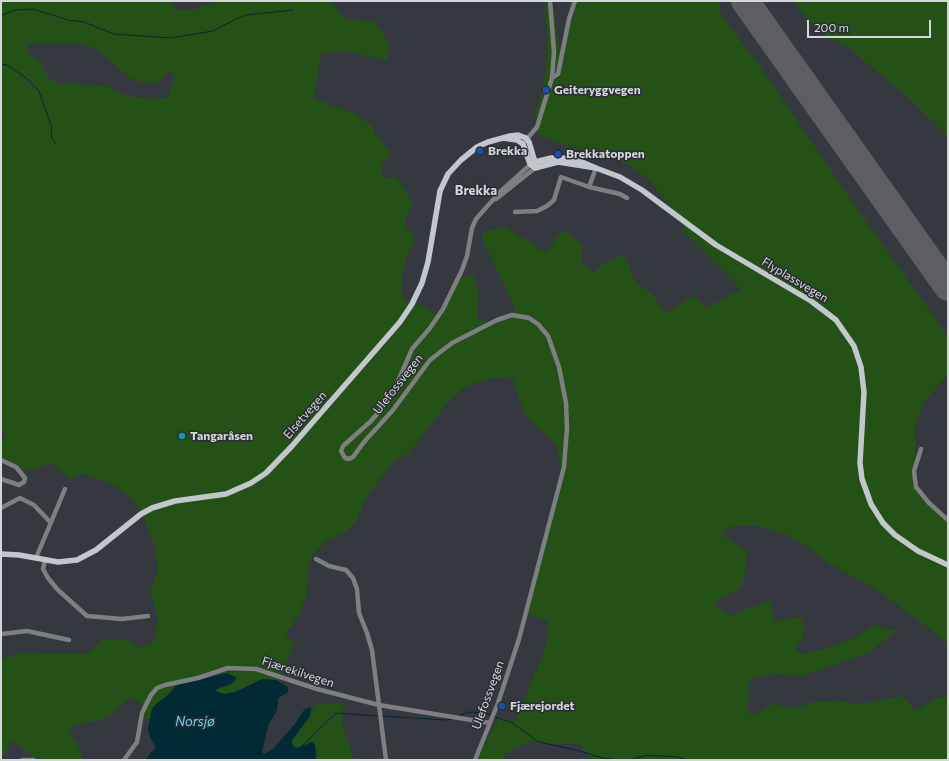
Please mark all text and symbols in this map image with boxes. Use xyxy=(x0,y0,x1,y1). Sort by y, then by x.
scale bar xyxy=(809,12,933,38)
text: 200 m xyxy=(814,20,849,34)
place label: Geiteryggvegen xyxy=(554,83,641,97)
marker: Geiteryggvegen xyxy=(541,85,551,95)
place label: Brekka xyxy=(488,144,527,158)
marker: Brekka xyxy=(475,146,485,156)
place label: Brekkatoppen xyxy=(566,147,645,161)
marker: Brekkatoppen xyxy=(553,149,563,159)
district label: Brekka xyxy=(455,183,497,199)
street label: Flyplassvegen xyxy=(759,254,831,306)
street label: Ulefossvegen xyxy=(370,351,426,417)
street label: Elsetvegen xyxy=(280,388,330,442)
place label: Tangaråsen xyxy=(190,429,253,443)
marker: Tangaråsen xyxy=(177,431,187,441)
street label: Fjærekilvegen xyxy=(260,654,336,690)
street label: Ulefossvegen xyxy=(469,659,507,731)
place label: Fjærejordet xyxy=(510,699,575,713)
marker: Fjærejordet xyxy=(497,701,507,711)
water label: Norsjø xyxy=(175,714,215,730)

